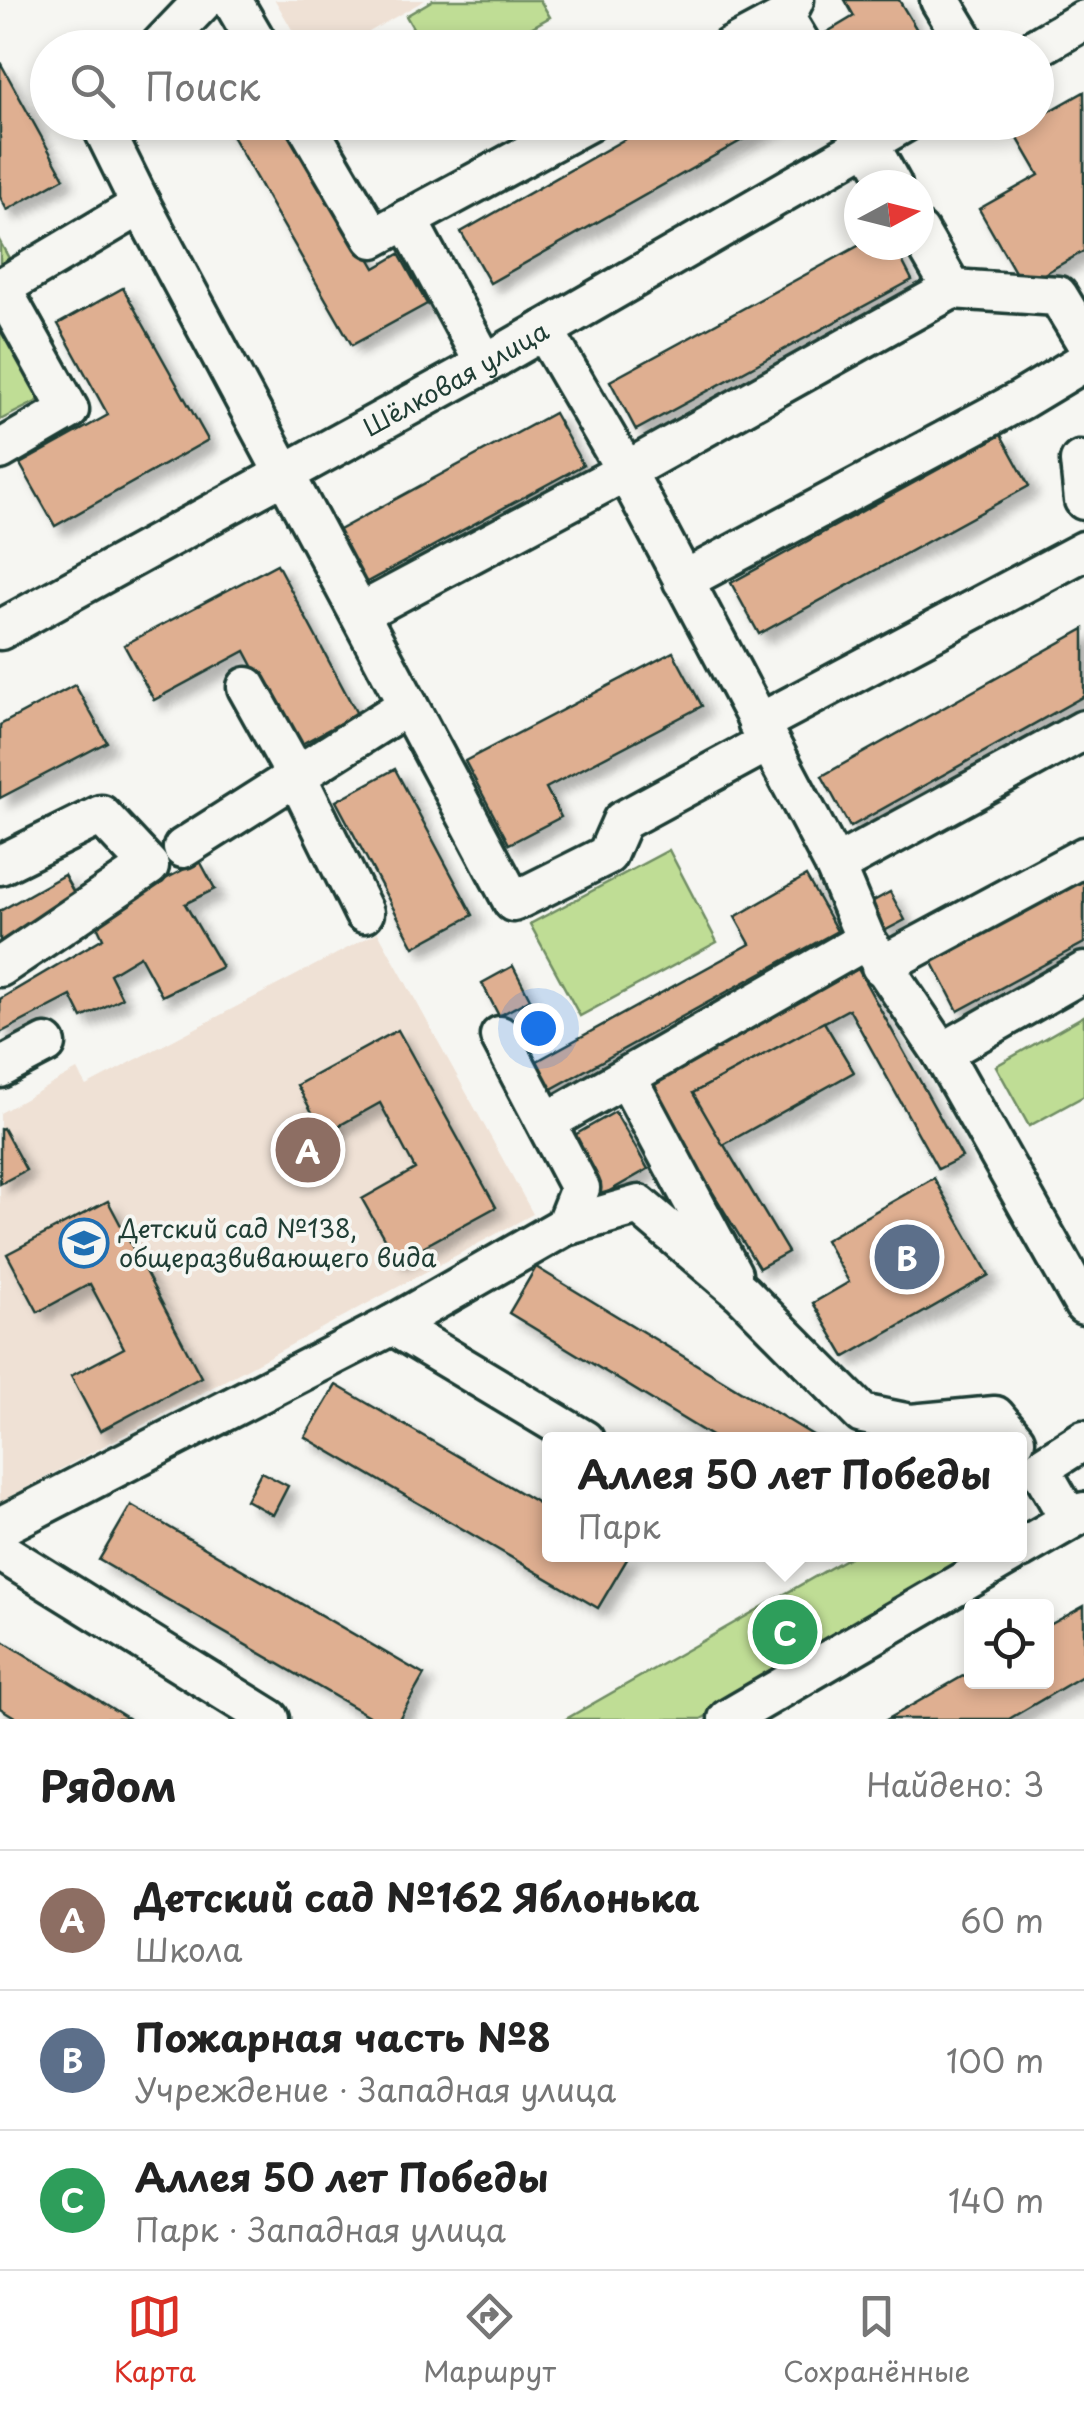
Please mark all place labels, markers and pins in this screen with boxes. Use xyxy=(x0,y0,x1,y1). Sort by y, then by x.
pin: A xyxy=(276,1112,340,1188)
place label: Детский сад №138, общеразвивающего вида xyxy=(118,1209,437,1276)
school or university icon: Детский сад №138, общеразвивающего вида xyxy=(58,1217,110,1269)
pin: B xyxy=(874,1220,940,1294)
pin: C xyxy=(752,1594,818,1670)

